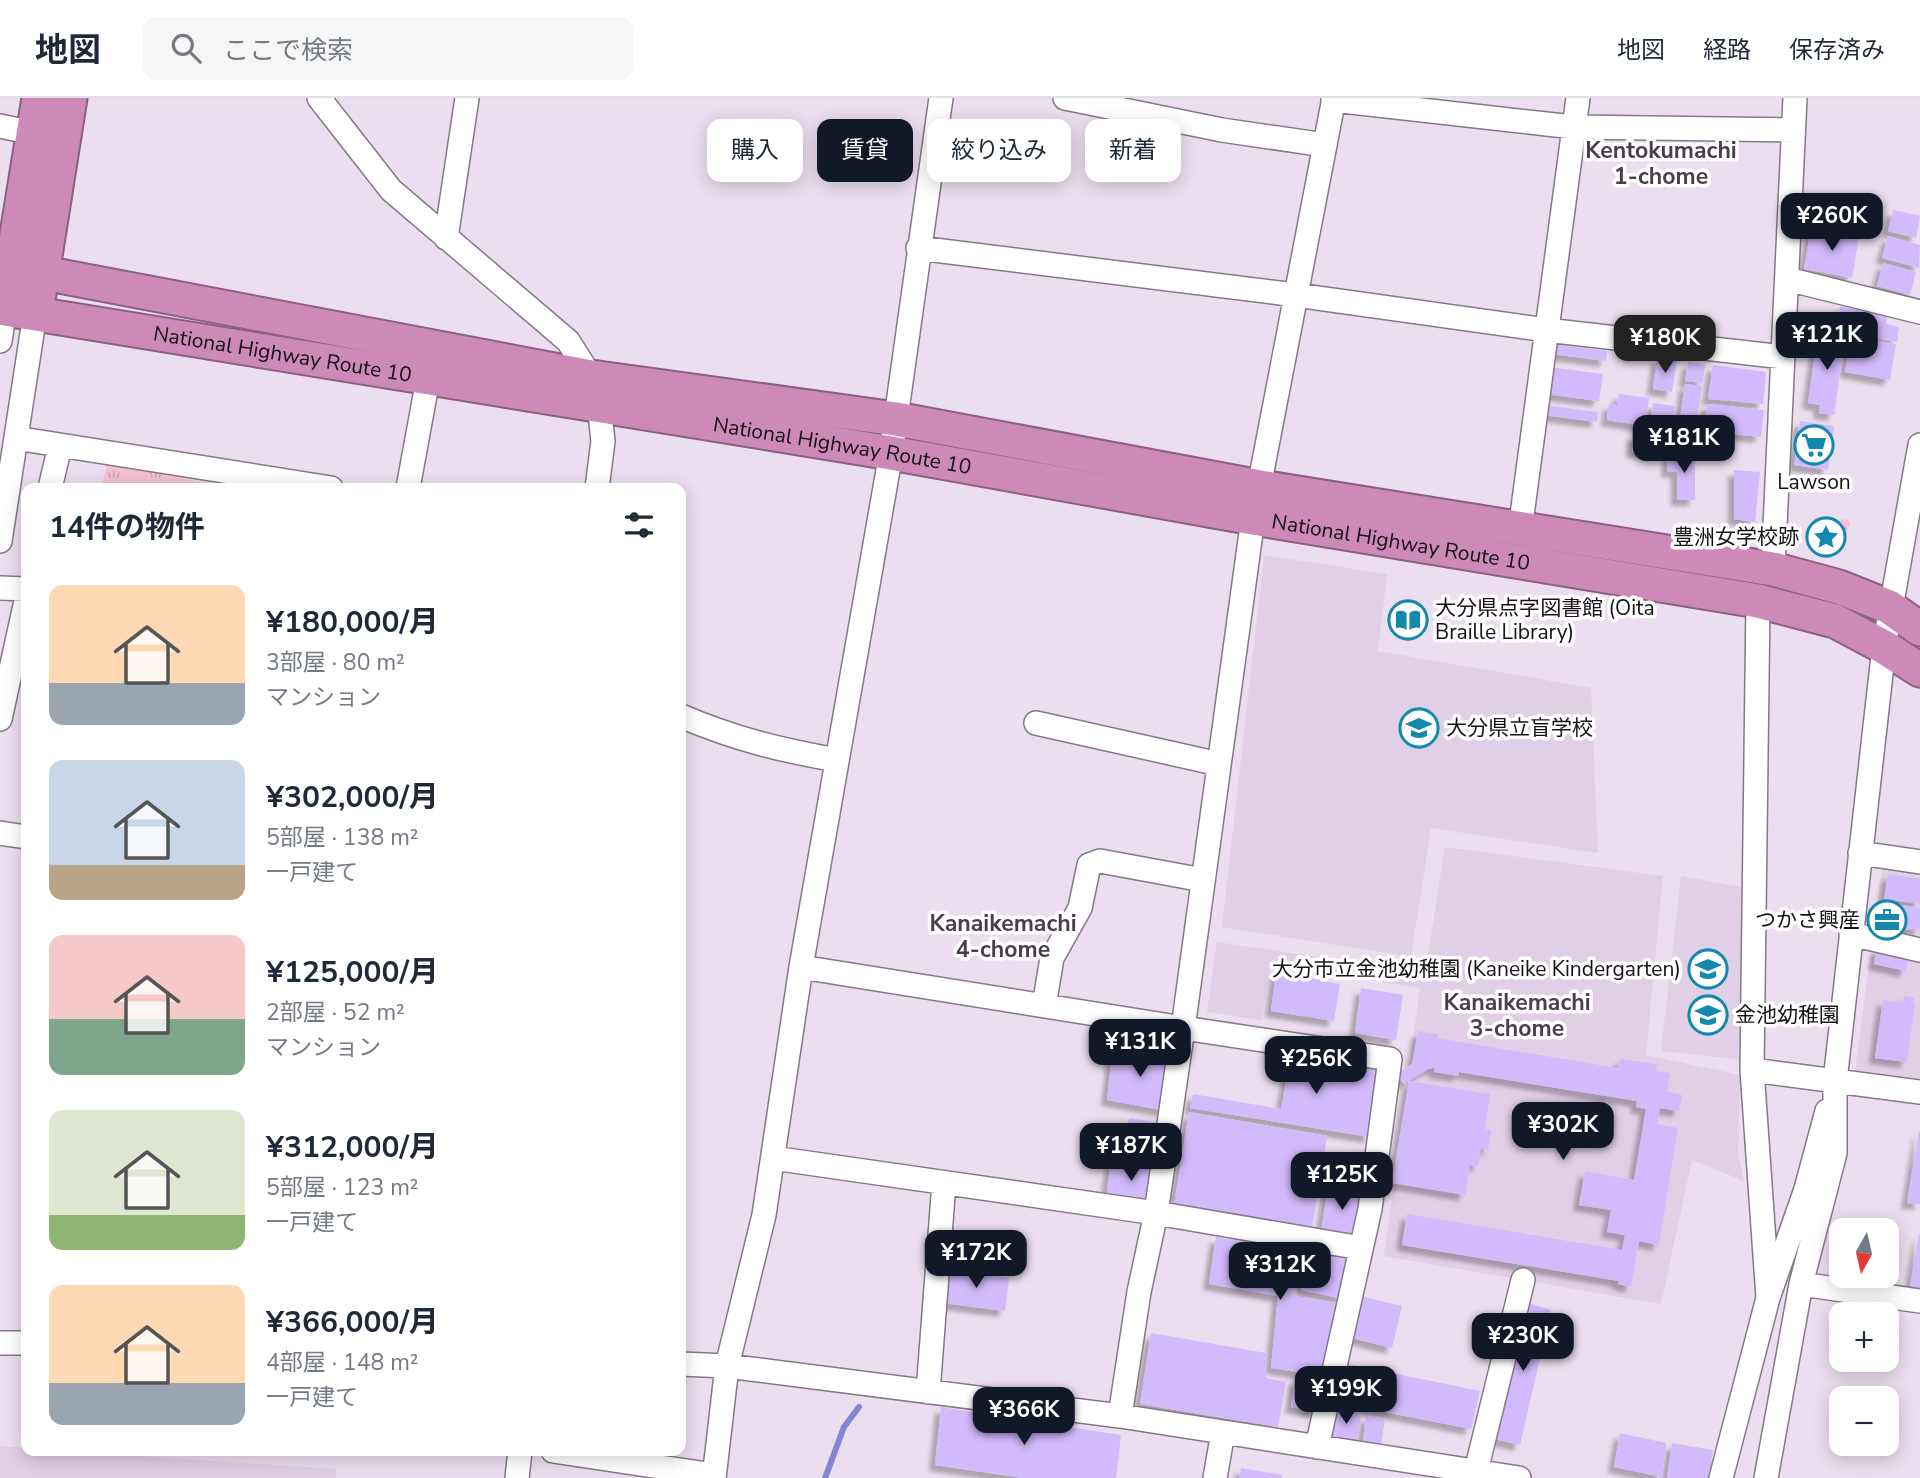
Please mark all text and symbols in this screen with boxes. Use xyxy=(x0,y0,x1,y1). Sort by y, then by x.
search box xyxy=(143,17,633,80)
text: 地図 xyxy=(35,28,101,73)
icon: search xyxy=(167,29,205,67)
text: ここで検索 xyxy=(223,33,353,68)
text: 地図 xyxy=(1617,34,1665,66)
text: 経路 xyxy=(1703,34,1751,66)
text: 保存済み xyxy=(1789,34,1885,66)
chip: 購入 xyxy=(707,119,803,182)
chip: 賃貸 xyxy=(817,119,913,182)
chip: 絞り込み xyxy=(927,119,1071,182)
chip: 新着 xyxy=(1085,119,1181,182)
district label: Kentokumachi 1-chome xyxy=(1585,135,1737,192)
pin: ¥260K xyxy=(1783,194,1881,253)
text: ¥260K xyxy=(1797,200,1867,231)
pin: ¥121K xyxy=(1778,313,1876,372)
pin: ¥180K xyxy=(1616,316,1714,375)
street label: National Highway Route 10 xyxy=(151,319,414,389)
text: ¥121K xyxy=(1792,319,1862,350)
text: ¥180K xyxy=(1630,322,1700,353)
street label: National Highway Route 10 xyxy=(711,410,974,481)
pin: ¥181K xyxy=(1635,416,1733,475)
text: ¥181K xyxy=(1649,422,1719,453)
supermarket icon: Lawson xyxy=(1793,424,1835,466)
place label: Lawson xyxy=(1777,468,1851,496)
icon: filters xyxy=(620,506,658,544)
text: 14件の物件 xyxy=(49,507,205,548)
street label: National Highway Route 10 xyxy=(1270,507,1532,577)
place icon: 豊洲女学校跡 xyxy=(1805,516,1847,558)
place label: 豊洲女学校跡 xyxy=(1673,523,1799,551)
place label: 大分県点字図書館 (Oita Braille Library) xyxy=(1435,594,1655,646)
library icon: 大分県点字図書館 (Oita Braille Library) xyxy=(1387,599,1429,641)
text: ¥180,000/月 xyxy=(266,602,439,643)
icon: home xyxy=(105,613,189,697)
text: 3部屋 · 80 m² xyxy=(266,647,405,678)
text: マンション xyxy=(266,682,381,713)
school or university icon: 大分県立盲学校 xyxy=(1398,707,1440,749)
place label: 大分県立盲学校 xyxy=(1446,714,1593,742)
text: ¥302,000/月 xyxy=(266,777,439,818)
icon: home xyxy=(105,788,189,872)
text: 5部屋 · 138 m² xyxy=(266,822,419,853)
text: 一戸建て xyxy=(266,857,358,888)
office icon: つかさ興産 xyxy=(1866,899,1908,941)
place label: つかさ興産 xyxy=(1755,906,1860,934)
district label: Kanaikemachi 4-chome xyxy=(929,908,1077,965)
school or university icon: 大分市立金池幼稚園 (Kaneike Kindergarten) xyxy=(1687,948,1729,990)
text: ¥125,000/月 xyxy=(266,952,439,993)
place label: 大分市立金池幼稚園 (Kaneike Kindergarten) xyxy=(1272,955,1681,983)
icon: home xyxy=(105,963,189,1047)
district label: Kanaikemachi 3-chome xyxy=(1443,987,1591,1044)
school or university icon: 金池幼稚園 xyxy=(1687,994,1729,1036)
text: 2部屋 · 52 m² xyxy=(266,997,405,1028)
place label: 金池幼稚園 xyxy=(1735,1001,1840,1029)
pin: ¥131K xyxy=(1091,1020,1189,1079)
text: ¥131K xyxy=(1105,1026,1175,1057)
text: マンション xyxy=(266,1032,381,1063)
pin: ¥256K xyxy=(1267,1037,1365,1096)
text: ¥256K xyxy=(1281,1043,1351,1074)
pin: ¥302K xyxy=(1514,1102,1612,1162)
text: ¥302K xyxy=(1528,1109,1598,1140)
pin: ¥187K xyxy=(1082,1124,1180,1183)
text: ¥312,000/月 xyxy=(266,1127,439,1168)
text: ¥187K xyxy=(1096,1130,1166,1161)
icon: home xyxy=(105,1138,189,1222)
pin: ¥125K xyxy=(1293,1152,1391,1212)
text: ¥125K xyxy=(1307,1159,1377,1190)
text: 5部屋 · 123 m² xyxy=(266,1172,419,1203)
text: 一戸建て xyxy=(266,1207,358,1238)
north arrow xyxy=(1829,1218,1899,1288)
map controls xyxy=(1829,1218,1899,1456)
pin: ¥172K xyxy=(927,1230,1025,1290)
text: ¥172K xyxy=(941,1237,1011,1268)
pin: ¥312K xyxy=(1231,1242,1329,1302)
text: ¥312K xyxy=(1245,1249,1315,1280)
text: ¥366,000/月 xyxy=(266,1302,439,1343)
button: + xyxy=(1829,1302,1899,1372)
icon: home xyxy=(105,1313,189,1397)
pin: ¥230K xyxy=(1474,1314,1572,1373)
text: ¥230K xyxy=(1488,1320,1558,1351)
text: 4部屋 · 148 m² xyxy=(266,1347,419,1378)
pin: ¥199K xyxy=(1297,1366,1395,1426)
text: ¥199K xyxy=(1311,1373,1381,1404)
text: 一戸建て xyxy=(266,1382,358,1413)
button: − xyxy=(1829,1386,1899,1456)
pin: ¥366K xyxy=(975,1388,1073,1447)
text: ¥366K xyxy=(989,1394,1059,1425)

